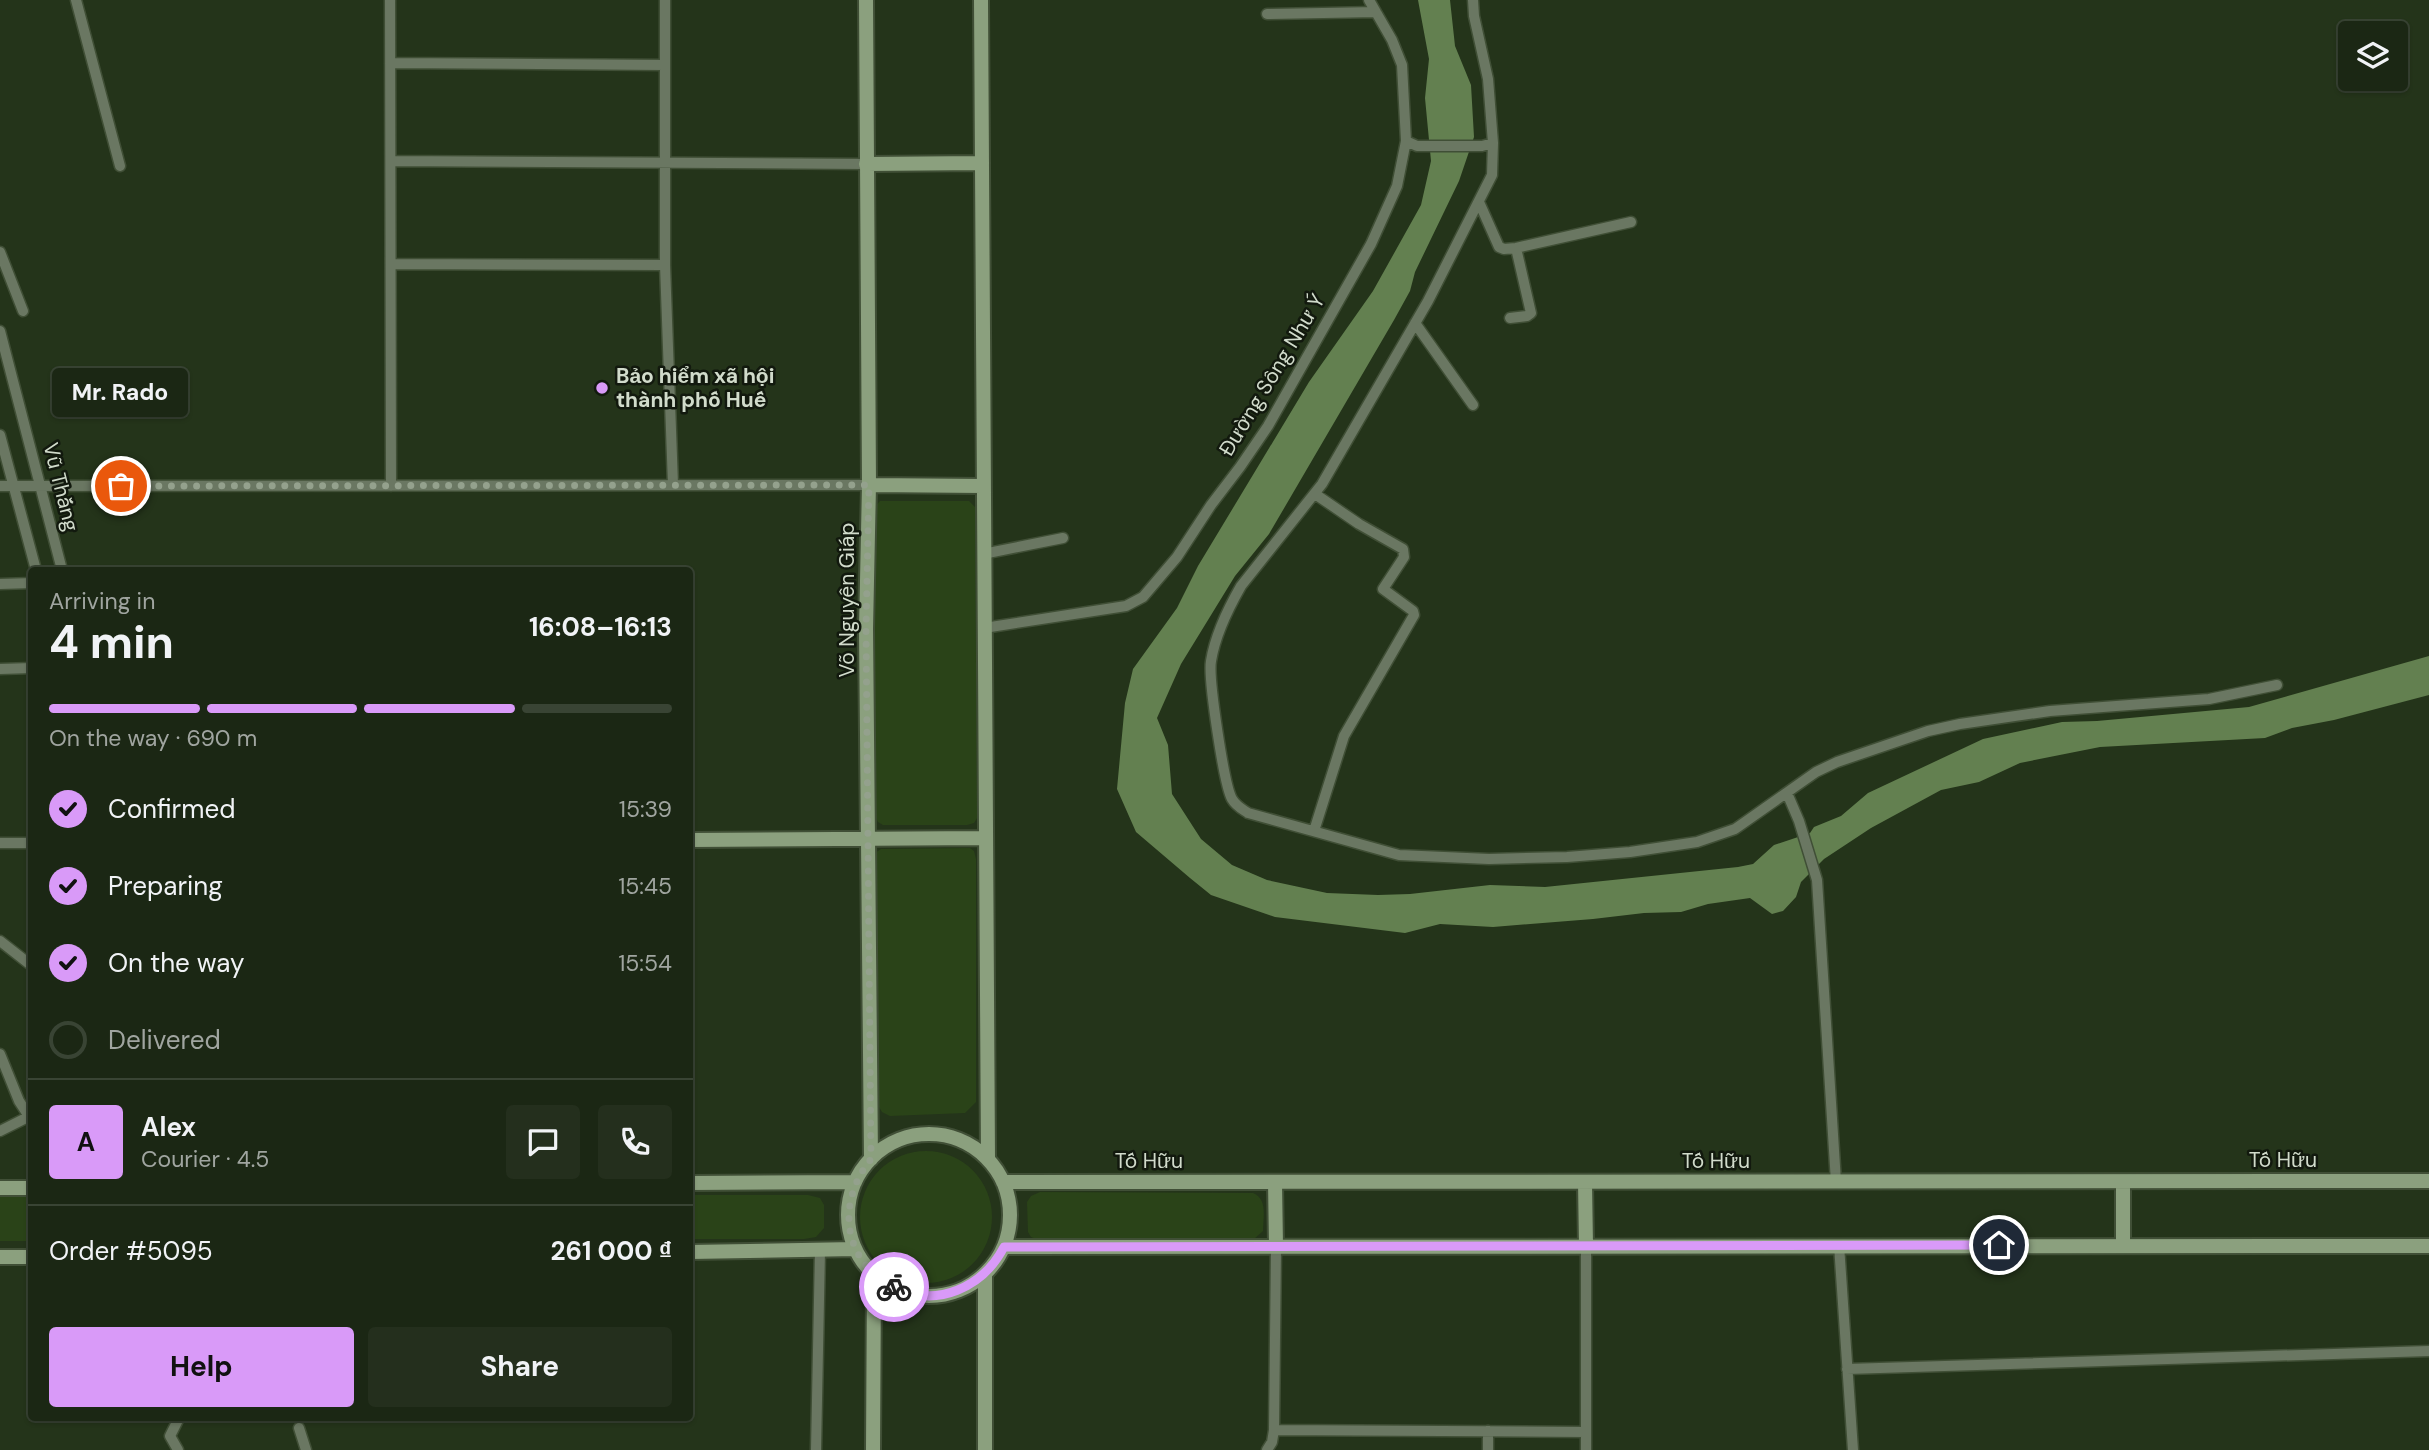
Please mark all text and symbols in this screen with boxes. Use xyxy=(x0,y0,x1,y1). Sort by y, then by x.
map controls xyxy=(2338,21,2408,91)
button: layers xyxy=(2338,21,2408,91)
street label: Đường Sông Như Ý xyxy=(1212,289,1332,461)
place label: Bảo hiểm xã hội thành phố Huế xyxy=(616,362,774,414)
callout: Mr. Rado xyxy=(53,367,189,416)
text: Mr. Rado xyxy=(72,377,168,407)
marker: Bảo hiểm xã hội thành phố Huế xyxy=(594,380,610,396)
street label: Vũ Thắng xyxy=(36,440,86,535)
pin xyxy=(91,456,151,516)
icon: bag xyxy=(102,467,140,505)
street label: Võ Nguyên Giáp xyxy=(833,523,861,677)
text: Arriving in xyxy=(49,586,155,616)
text: 16:08–16:13 xyxy=(529,610,672,644)
text: 4 min xyxy=(49,612,174,672)
text: On the way · 690 m xyxy=(49,723,257,753)
icon: check xyxy=(49,790,87,828)
text: Confirmed xyxy=(108,792,235,826)
text: 15:39 xyxy=(619,794,672,824)
icon: check xyxy=(49,867,87,905)
text: Preparing xyxy=(108,869,223,903)
text: 15:45 xyxy=(618,871,672,901)
icon: check xyxy=(49,944,87,982)
text: On the way xyxy=(108,946,244,980)
text: 15:54 xyxy=(618,948,672,978)
text: Delivered xyxy=(108,1023,221,1057)
button: chat xyxy=(506,1105,580,1179)
button: phone xyxy=(598,1105,672,1179)
text: Alex xyxy=(141,1110,196,1144)
text: A xyxy=(77,1125,95,1159)
text: Courier · 4.5 xyxy=(141,1144,269,1174)
street label: Tố Hữu xyxy=(2249,1146,2317,1174)
street label: Tố Hữu xyxy=(1115,1147,1183,1175)
street label: Tố Hữu xyxy=(1682,1147,1750,1175)
pin xyxy=(1969,1215,2029,1275)
icon: home xyxy=(1980,1226,2018,1264)
text: Order #5095 xyxy=(49,1234,213,1268)
text: 261 000 ₫ xyxy=(551,1234,672,1268)
courier xyxy=(859,1252,929,1322)
icon: bike xyxy=(875,1268,913,1306)
button: Help xyxy=(49,1327,354,1407)
button: Share xyxy=(368,1327,672,1407)

